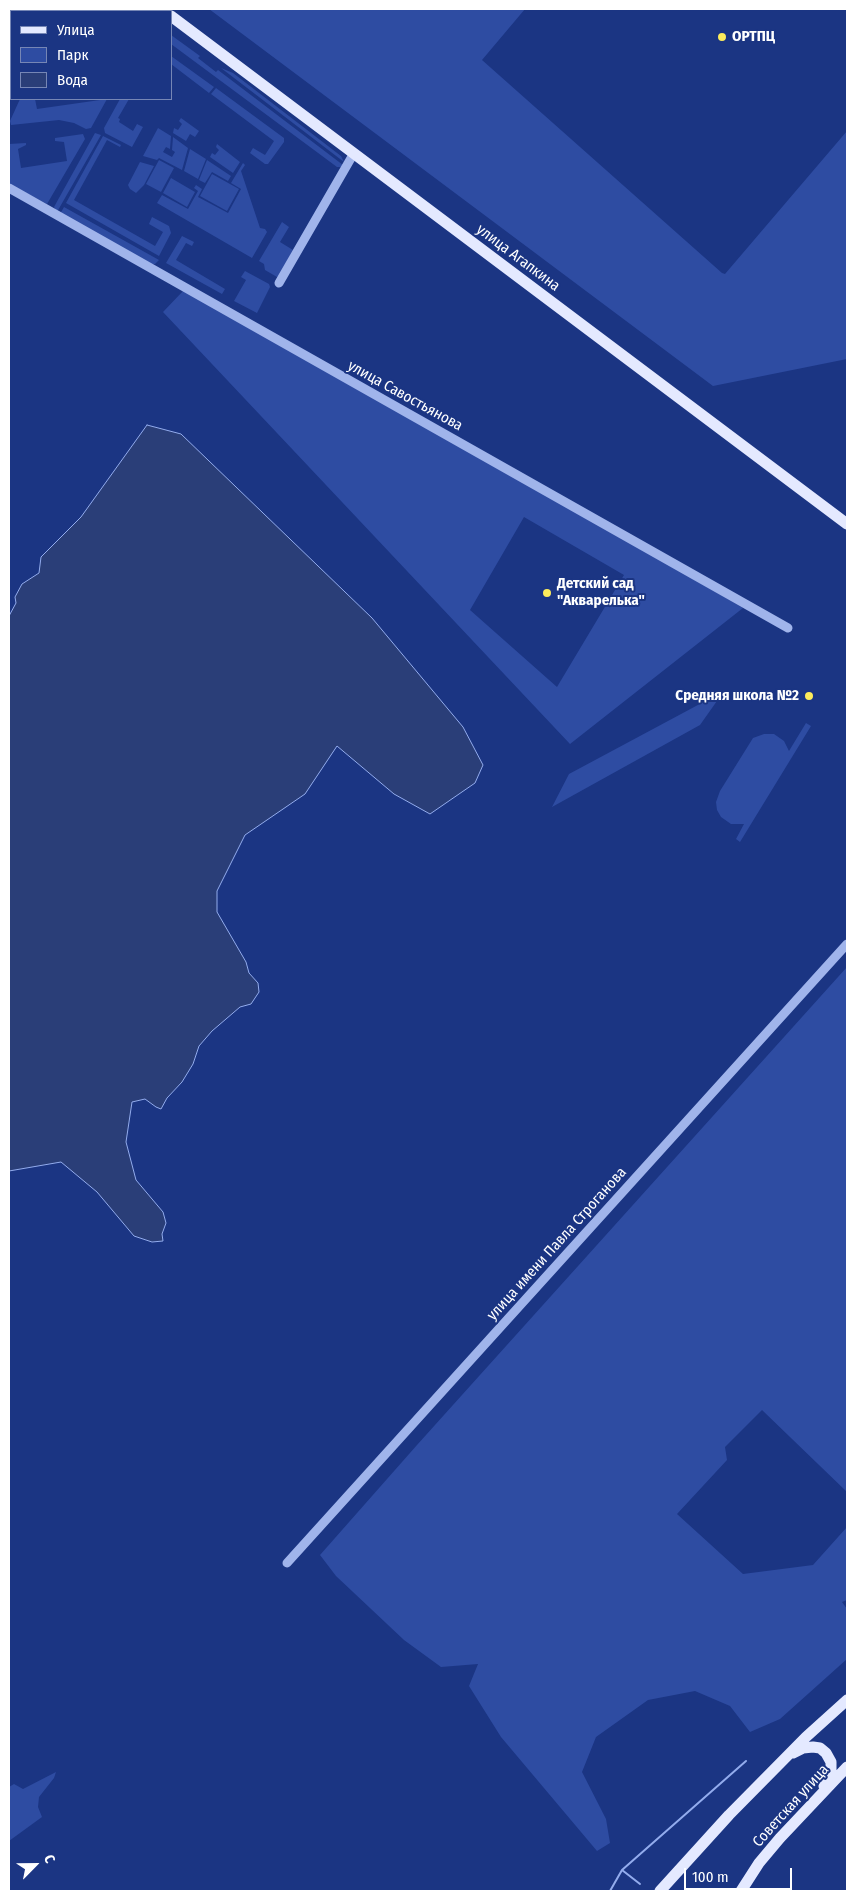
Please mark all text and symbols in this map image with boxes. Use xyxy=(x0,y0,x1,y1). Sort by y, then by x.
legend xyxy=(10,10,172,100)
text: Улица xyxy=(57,21,95,39)
place label: ОРТПЦ xyxy=(732,28,775,46)
marker: ОРТПЦ xyxy=(716,31,728,43)
text: Парк xyxy=(57,46,88,64)
text: Вода xyxy=(57,71,88,89)
street label: улица Агапкина xyxy=(473,221,563,295)
street label: улица Савостьянова xyxy=(344,357,466,435)
place label: Детский сад "Акварелька" xyxy=(557,575,645,610)
marker: Детский сад "Акварелька" xyxy=(541,587,553,599)
place label: Средняя школа №2 xyxy=(675,687,799,705)
marker: Средняя школа №2 xyxy=(803,690,815,702)
street label: улица имени Павла Строганова xyxy=(483,1164,631,1324)
street label: Советская улица xyxy=(749,1761,833,1851)
north arrow xyxy=(10,1840,60,1890)
text: С xyxy=(40,1852,59,1866)
scale bar xyxy=(686,1858,794,1890)
text: 100 m xyxy=(692,1868,729,1886)

